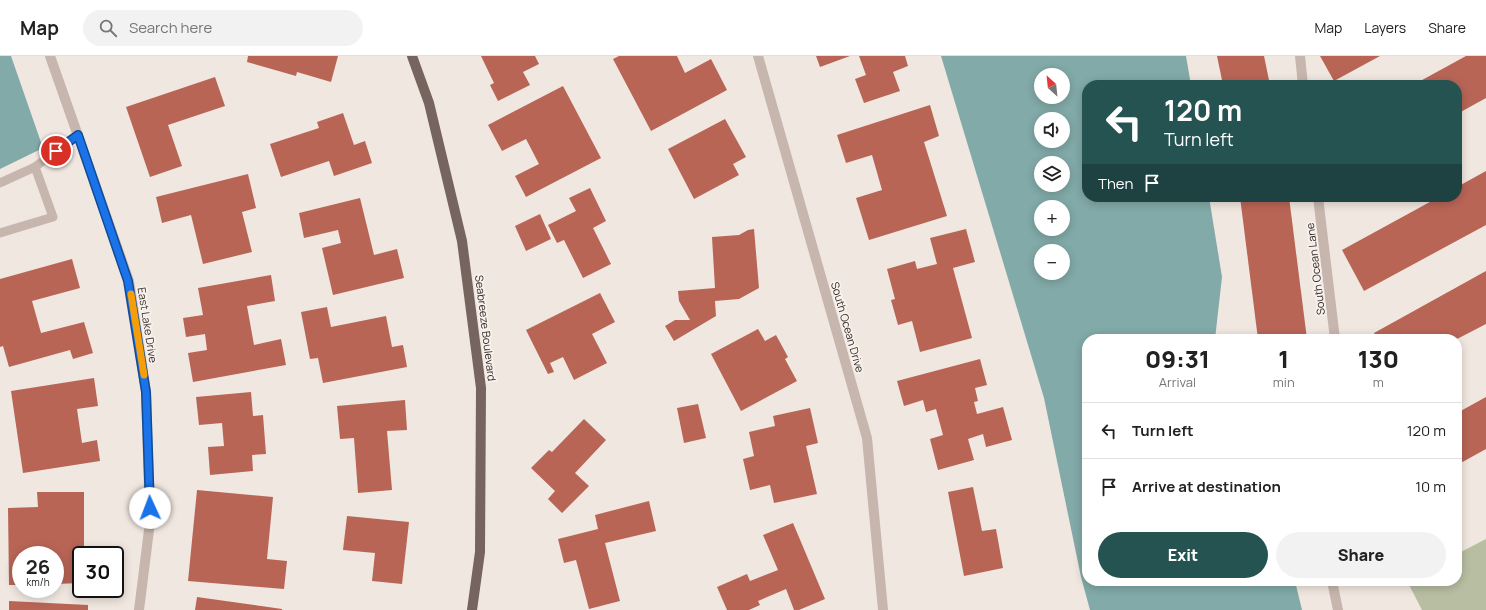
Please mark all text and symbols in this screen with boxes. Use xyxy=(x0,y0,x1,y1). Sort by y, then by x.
search box xyxy=(83,10,363,46)
text: Map xyxy=(20,15,59,41)
icon: search xyxy=(97,17,119,39)
text: Search here xyxy=(129,17,212,38)
text: Map xyxy=(1314,18,1342,37)
text: Layers xyxy=(1364,18,1406,37)
text: Share xyxy=(1428,18,1466,37)
north arrow xyxy=(1034,68,1070,104)
map controls xyxy=(1034,68,1070,280)
text: 120 m xyxy=(1164,91,1242,129)
icon: left xyxy=(1098,96,1150,148)
button: sound xyxy=(1034,112,1070,148)
text: Turn left xyxy=(1164,127,1234,151)
pin xyxy=(39,134,73,168)
icon: arrive xyxy=(45,140,67,162)
button: layers xyxy=(1034,156,1070,192)
icon: arrive xyxy=(1141,172,1163,194)
text: Then xyxy=(1098,173,1133,194)
button: + xyxy=(1034,200,1070,236)
street label: South Ocean Lane xyxy=(1302,222,1328,316)
button: − xyxy=(1034,244,1070,280)
street label: Seabreeze Boulevard xyxy=(472,274,500,382)
street label: South Ocean Drive xyxy=(828,280,868,375)
street label: East Lake Drive xyxy=(135,286,161,364)
text: 09:31 xyxy=(1145,342,1210,375)
text: 1 xyxy=(1278,342,1289,375)
text: 130 xyxy=(1358,342,1399,375)
text: Arrival xyxy=(1159,373,1196,391)
text: min xyxy=(1273,373,1295,391)
text: m xyxy=(1373,373,1384,391)
icon: left xyxy=(1098,420,1120,442)
text: Turn left xyxy=(1132,420,1194,441)
text: 120 m xyxy=(1407,420,1446,441)
icon: arrive xyxy=(1098,476,1120,498)
text: Arrive at destination xyxy=(1132,476,1281,497)
text: 10 m xyxy=(1415,476,1446,497)
position arrow xyxy=(129,487,171,529)
button: Exit xyxy=(1098,532,1268,578)
button: Share xyxy=(1276,532,1446,578)
speed limit sign: 30 xyxy=(72,546,124,598)
text: 26 xyxy=(26,553,50,580)
text: km/h xyxy=(26,575,50,589)

